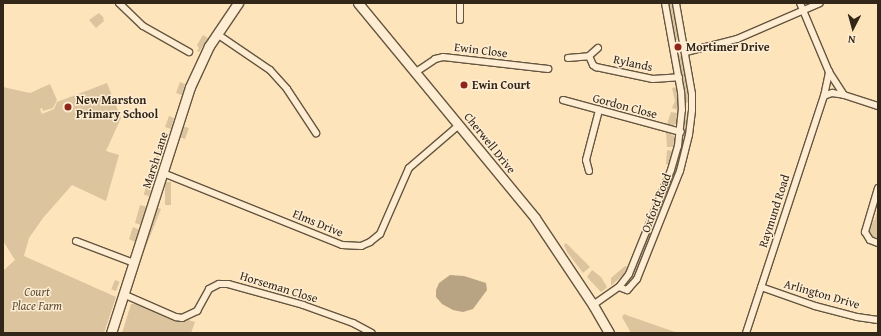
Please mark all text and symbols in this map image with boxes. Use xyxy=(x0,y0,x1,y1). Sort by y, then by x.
north arrow xyxy=(833,8,873,48)
text: N xyxy=(847,32,856,48)
street label: Ewin Close xyxy=(453,40,509,60)
place label: Mortimer Drive xyxy=(686,40,770,54)
marker: Mortimer Drive xyxy=(673,42,683,52)
street label: Rylands xyxy=(612,52,654,74)
place label: Ewin Court xyxy=(472,78,531,92)
marker: Ewin Court xyxy=(459,80,469,90)
street label: Gordon Close xyxy=(591,90,659,122)
place label: New Marston Primary School xyxy=(76,93,158,121)
marker: New Marston Primary School xyxy=(63,102,73,112)
street label: Cherwell Drive xyxy=(461,110,519,176)
street label: Marsh Lane xyxy=(139,130,171,190)
street label: Oxford Road xyxy=(638,171,674,235)
street label: Raymund Road xyxy=(755,173,793,249)
street label: Elms Drive xyxy=(290,206,346,240)
street label: Horseman Close xyxy=(238,268,320,306)
street label: Arlington Drive xyxy=(782,276,862,312)
park label: Court Place Farm xyxy=(12,285,62,313)

